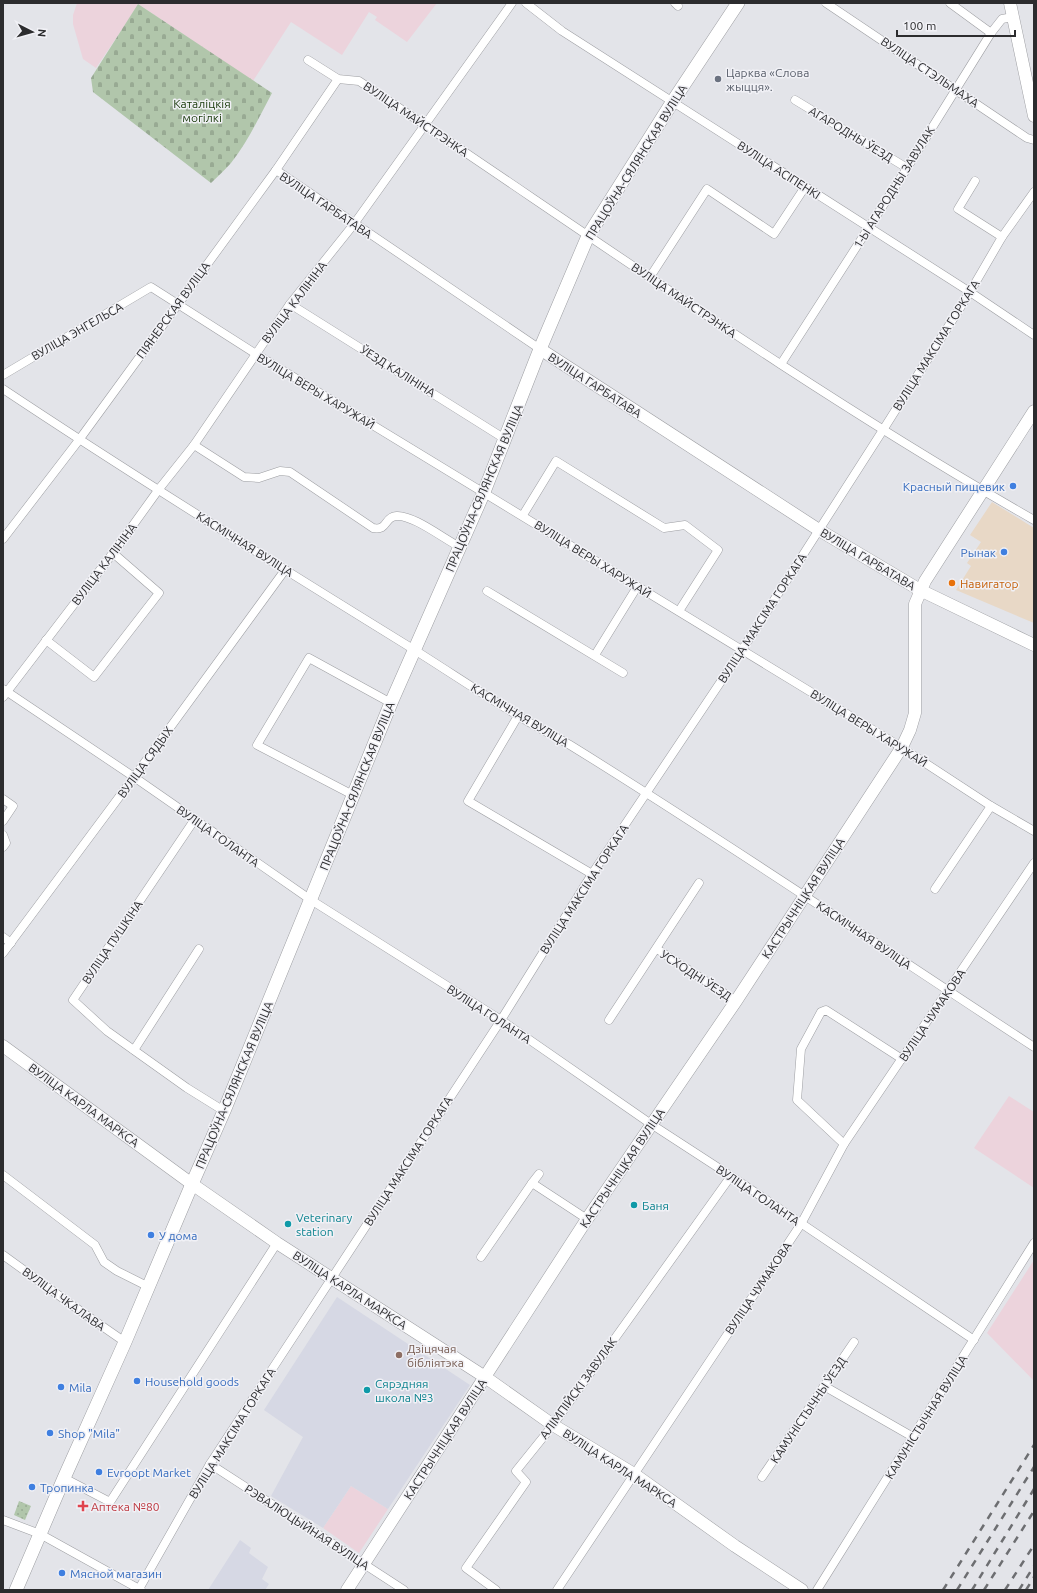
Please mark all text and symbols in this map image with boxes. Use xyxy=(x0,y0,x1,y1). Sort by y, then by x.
north arrow xyxy=(12,12,52,52)
scale bar xyxy=(897,12,1015,38)
text: 100 m xyxy=(903,19,936,32)
text: N xyxy=(36,28,48,38)
street label: ВУЛІЦА СТЭЛЬМАХА xyxy=(879,34,982,110)
place label: Царква «Слова жыцця». xyxy=(726,66,809,93)
marker: Царква «Слова жыцця». xyxy=(713,74,723,84)
street label: ВУЛІЦА МАЙСТРЭНКА xyxy=(361,79,471,159)
street label: ПРАЦОЎНА-СЯЛЯНСКАЯ ВУЛІЦА xyxy=(583,82,689,242)
park label: Каталіцкія могілкі xyxy=(173,97,231,124)
street label: АГАРОДНЫ ЎЕЗД xyxy=(807,104,895,164)
street label: 1-Ы АГАРОДНЫ ЗАВУЛАК xyxy=(851,123,937,250)
street label: ВУЛІЦА АСІПЕНКІ xyxy=(735,138,823,202)
street label: ВУЛІЦА ГАРБАТАВА xyxy=(277,169,375,241)
street label: ВУЛІЦА КАЛІНІНА xyxy=(259,258,329,345)
street label: ПІЯНЕРСКАЯ ВУЛІЦА xyxy=(134,259,212,361)
street label: ВУЛІЦА МАЙСТРЭНКА xyxy=(629,260,739,340)
street label: ВУЛІЦА МАКСІМА ГОРКАГА xyxy=(890,277,982,413)
street label: ВУЛІЦА ЭНГЕЛЬСА xyxy=(29,299,125,363)
street label: ЎЕЗД КАЛІНІНА xyxy=(358,343,438,399)
street label: ВУЛІЦА ГАРБАТАВА xyxy=(546,350,644,420)
street label: ВУЛІЦА ВЕРЫ ХАРУЖАЙ xyxy=(255,351,377,431)
street label: ПРАЦОЎНА-СЯЛЯНСКАЯ ВУЛІЦА xyxy=(443,402,525,574)
place label: Красный пищевик xyxy=(903,480,1005,493)
marker: Красный пищевик xyxy=(1008,481,1018,491)
street label: КАСМІЧНАЯ ВУЛІЦА xyxy=(194,509,296,579)
street label: ВУЛІЦА ВЕРЫ ХАРУЖАЙ xyxy=(532,518,654,600)
street label: ВУЛІЦА КАЛІНІНА xyxy=(69,520,139,607)
street label: ВУЛІЦА ГАРБАТАВА xyxy=(818,525,918,593)
place label: Рынак xyxy=(961,546,996,559)
marker: Рынак xyxy=(999,547,1009,557)
street label: ВУЛІЦА МАКСІМА ГОРКАГА xyxy=(715,551,809,685)
place label: Навигатор xyxy=(960,577,1019,590)
marker: Навигатор xyxy=(947,578,957,588)
street label: КАСМІЧНАЯ ВУЛІЦА xyxy=(469,681,571,749)
street label: ВУЛІЦА ВЕРЫ ХАРУЖАЙ xyxy=(808,687,930,769)
street label: ПРАЦОЎНА-СЯЛЯНСКАЯ ВУЛІЦА xyxy=(317,700,397,872)
street label: ВУЛІЦА СЯДЫХ xyxy=(115,723,176,800)
street label: ВУЛІЦА ГОЛАНТА xyxy=(174,803,262,869)
street label: ВУЛІЦА МАКСІМА ГОРКАГА xyxy=(537,822,631,956)
street label: КАСТРЫЧНІЦКАЯ ВУЛІЦА xyxy=(759,835,847,961)
street label: ВУЛІЦА ПУШКІНА xyxy=(79,898,145,986)
street label: КАСМІЧНАЯ ВУЛІЦА xyxy=(814,898,914,972)
street label: УСХОДНІ ЎЕЗД xyxy=(658,947,734,1003)
street label: ВУЛІЦА ЧУМАКОВА xyxy=(896,966,968,1064)
street label: ВУЛІЦА ГОЛАНТА xyxy=(445,982,534,1046)
street label: ПРАЦОЎНА-СЯЛЯНСКАЯ ВУЛІЦА xyxy=(193,999,275,1171)
street label: ВУЛІЦА КАРЛА МАРКСА xyxy=(26,1061,142,1149)
street label: ВУЛІЦА МАКСІМА ГОРКАГА xyxy=(361,1094,455,1228)
street label: КАСТРЫЧНІЦКАЯ ВУЛІЦА xyxy=(577,1106,667,1230)
street label: ВУЛІЦА ГОЛАНТА xyxy=(714,1162,802,1228)
place label: Баня xyxy=(642,1199,669,1212)
marker: Баня xyxy=(629,1200,639,1210)
place label: Veterinary station xyxy=(296,1211,352,1238)
marker: Veterinary station xyxy=(283,1219,293,1229)
place label: У дома xyxy=(159,1229,197,1242)
marker: У дома xyxy=(146,1230,156,1240)
street label: ВУЛІЦА ЧУМАКОВА xyxy=(722,1239,794,1337)
street label: ВУЛІЦА КАРЛА МАРКСА xyxy=(291,1248,409,1332)
street label: ВУЛІЦА ЧКАЛАВА xyxy=(20,1265,108,1333)
street label: АЛІМПІЙСКІ ЗАВУЛАК xyxy=(537,1334,619,1441)
place label: Дзіцячая бібліятэка xyxy=(407,1342,464,1369)
marker: Дзіцячая бібліятэка xyxy=(394,1350,404,1360)
street label: КАМУНІСТЫЧНАЯ ВУЛІЦА xyxy=(882,1352,970,1481)
street label: КАМУНІСТЫЧНЫ ЎЕЗД xyxy=(768,1354,848,1466)
street label: ВУЛІЦА МАКСІМА ГОРКАГА xyxy=(186,1365,278,1501)
place label: Household goods xyxy=(145,1375,239,1388)
marker: Household goods xyxy=(132,1376,142,1386)
street label: КАСТРЫЧНІЦКАЯ ВУЛІЦА xyxy=(401,1376,489,1502)
place label: Сярэдняя школа №3 xyxy=(375,1377,434,1404)
place label: Mila xyxy=(69,1381,92,1394)
marker: Mila xyxy=(56,1382,66,1392)
marker: Сярэдняя школа №3 xyxy=(362,1385,372,1395)
street label: ВУЛІЦА КАРЛА МАРКСА xyxy=(561,1426,679,1510)
place label: Shop "Mila" xyxy=(58,1427,120,1440)
marker: Shop "Mila" xyxy=(45,1428,55,1438)
place label: Evroopt Market xyxy=(107,1466,191,1479)
marker: Evroopt Market xyxy=(94,1467,104,1477)
place label: Тропинка xyxy=(40,1481,94,1494)
marker: Тропинка xyxy=(27,1482,37,1492)
street label: РЭВАЛЮЦЫЙНАЯ ВУЛІЦА xyxy=(242,1482,372,1572)
place label: Аптека №80 xyxy=(91,1500,160,1513)
marker: Аптека №80 xyxy=(78,1501,88,1511)
place label: Мясной магазин xyxy=(70,1567,162,1580)
marker: Мясной магазин xyxy=(57,1568,67,1578)

